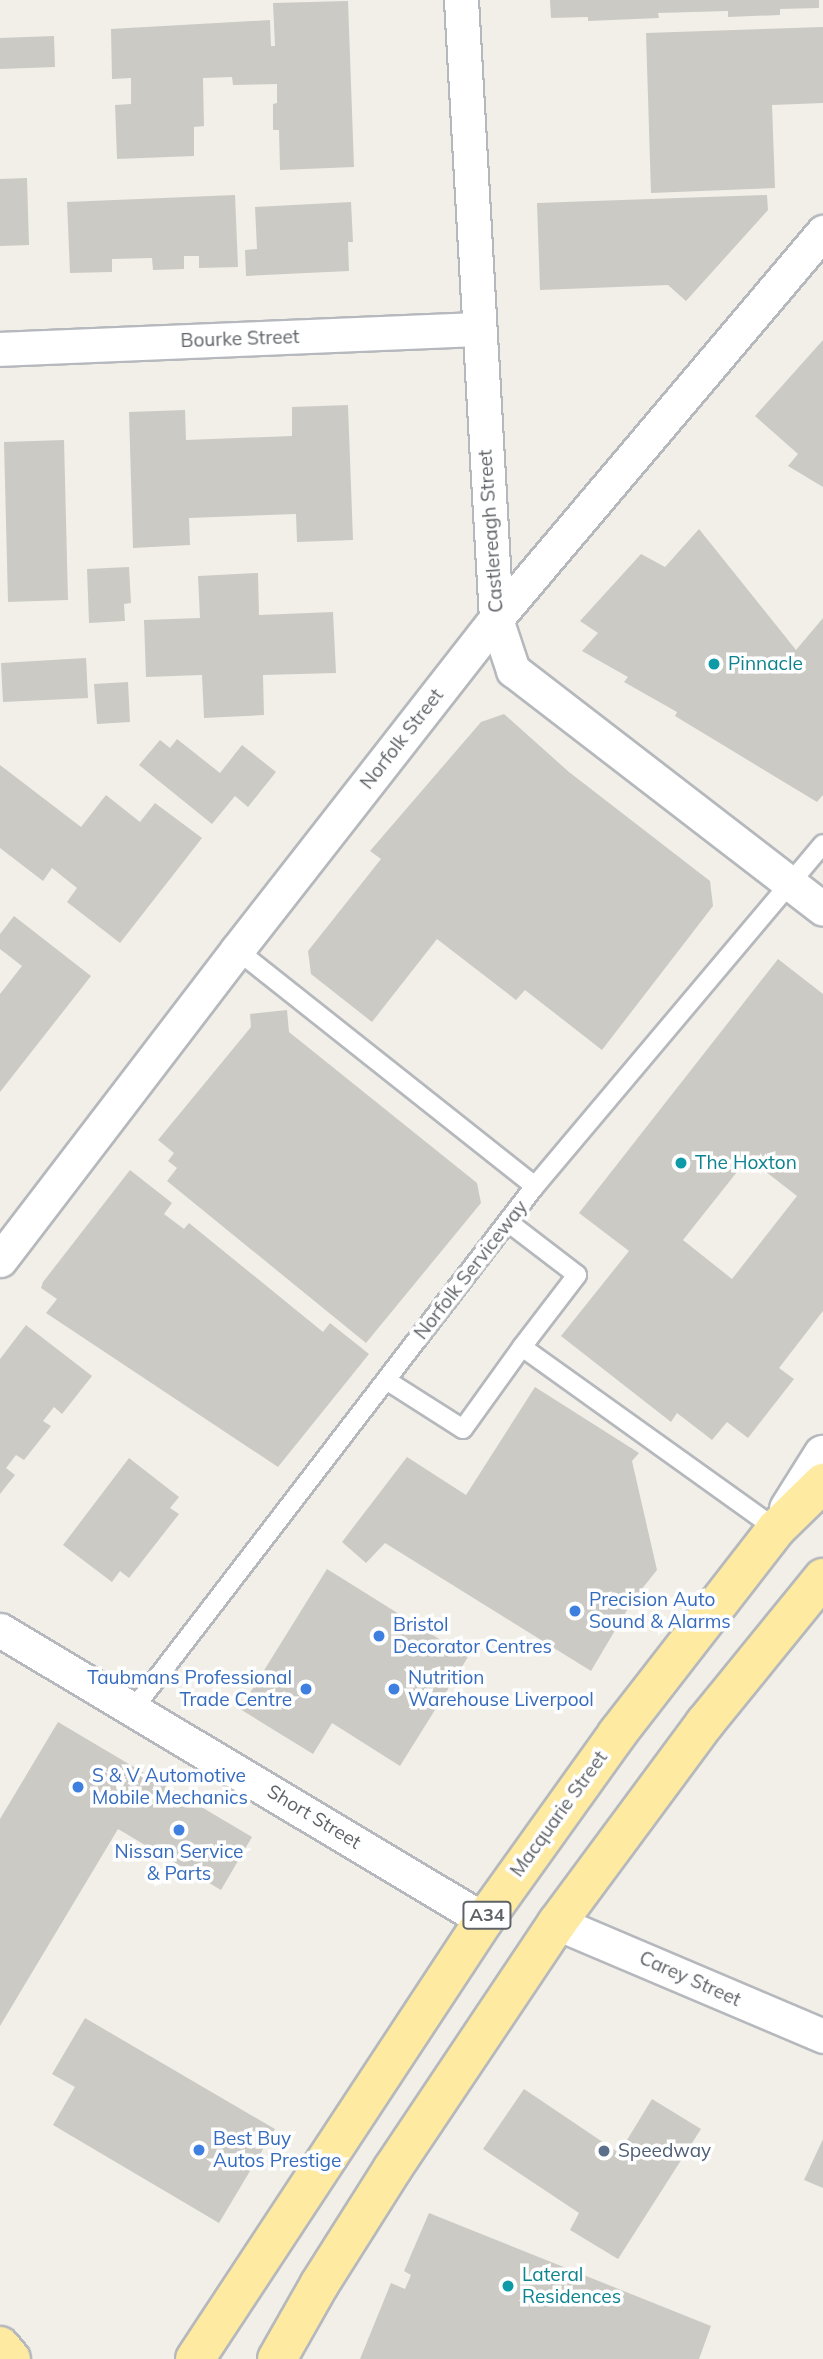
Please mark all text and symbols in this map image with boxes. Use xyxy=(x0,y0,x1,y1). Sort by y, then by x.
street label: Bourke Street xyxy=(180,326,300,352)
street label: Castlereagh Street xyxy=(474,449,508,613)
place label: Pinnacle xyxy=(728,653,803,675)
marker: Pinnacle xyxy=(706,656,722,672)
street label: Norfolk Street xyxy=(356,684,448,794)
place label: The Hoxton xyxy=(695,1152,797,1174)
marker: The Hoxton xyxy=(673,1155,689,1171)
street label: Norfolk Serviceway xyxy=(410,1196,532,1344)
place label: Precision Auto Sound & Alarms xyxy=(589,1589,731,1633)
marker: Precision Auto Sound & Alarms xyxy=(567,1603,583,1619)
place label: Bristol Decorator Centres xyxy=(393,1614,552,1658)
marker: Bristol Decorator Centres xyxy=(371,1628,387,1644)
place label: Taubmans Professional Trade Centre xyxy=(87,1667,292,1711)
place label: Nutrition Warehouse Liverpool xyxy=(408,1667,594,1711)
marker: Taubmans Professional Trade Centre xyxy=(298,1681,314,1697)
marker: Nutrition Warehouse Liverpool xyxy=(386,1681,402,1697)
street label: Macquarie Street xyxy=(506,1747,612,1881)
place label: S & V Automotive Mobile Mechanics xyxy=(92,1765,248,1809)
marker: S & V Automotive Mobile Mechanics xyxy=(70,1779,86,1795)
street label: Short Street xyxy=(263,1780,365,1854)
marker: Nissan Service & Parts xyxy=(171,1822,187,1838)
place label: Nissan Service & Parts xyxy=(115,1841,243,1885)
road number: A34 xyxy=(461,1900,513,1929)
street label: Carey Street xyxy=(636,1946,744,2012)
place label: Best Buy Autos Prestige xyxy=(213,2128,341,2172)
place label: Speedway xyxy=(618,2140,711,2162)
marker: Best Buy Autos Prestige xyxy=(191,2142,207,2158)
marker: Speedway xyxy=(596,2143,612,2159)
place label: Lateral Residences xyxy=(522,2264,621,2308)
marker: Lateral Residences xyxy=(500,2278,516,2294)

